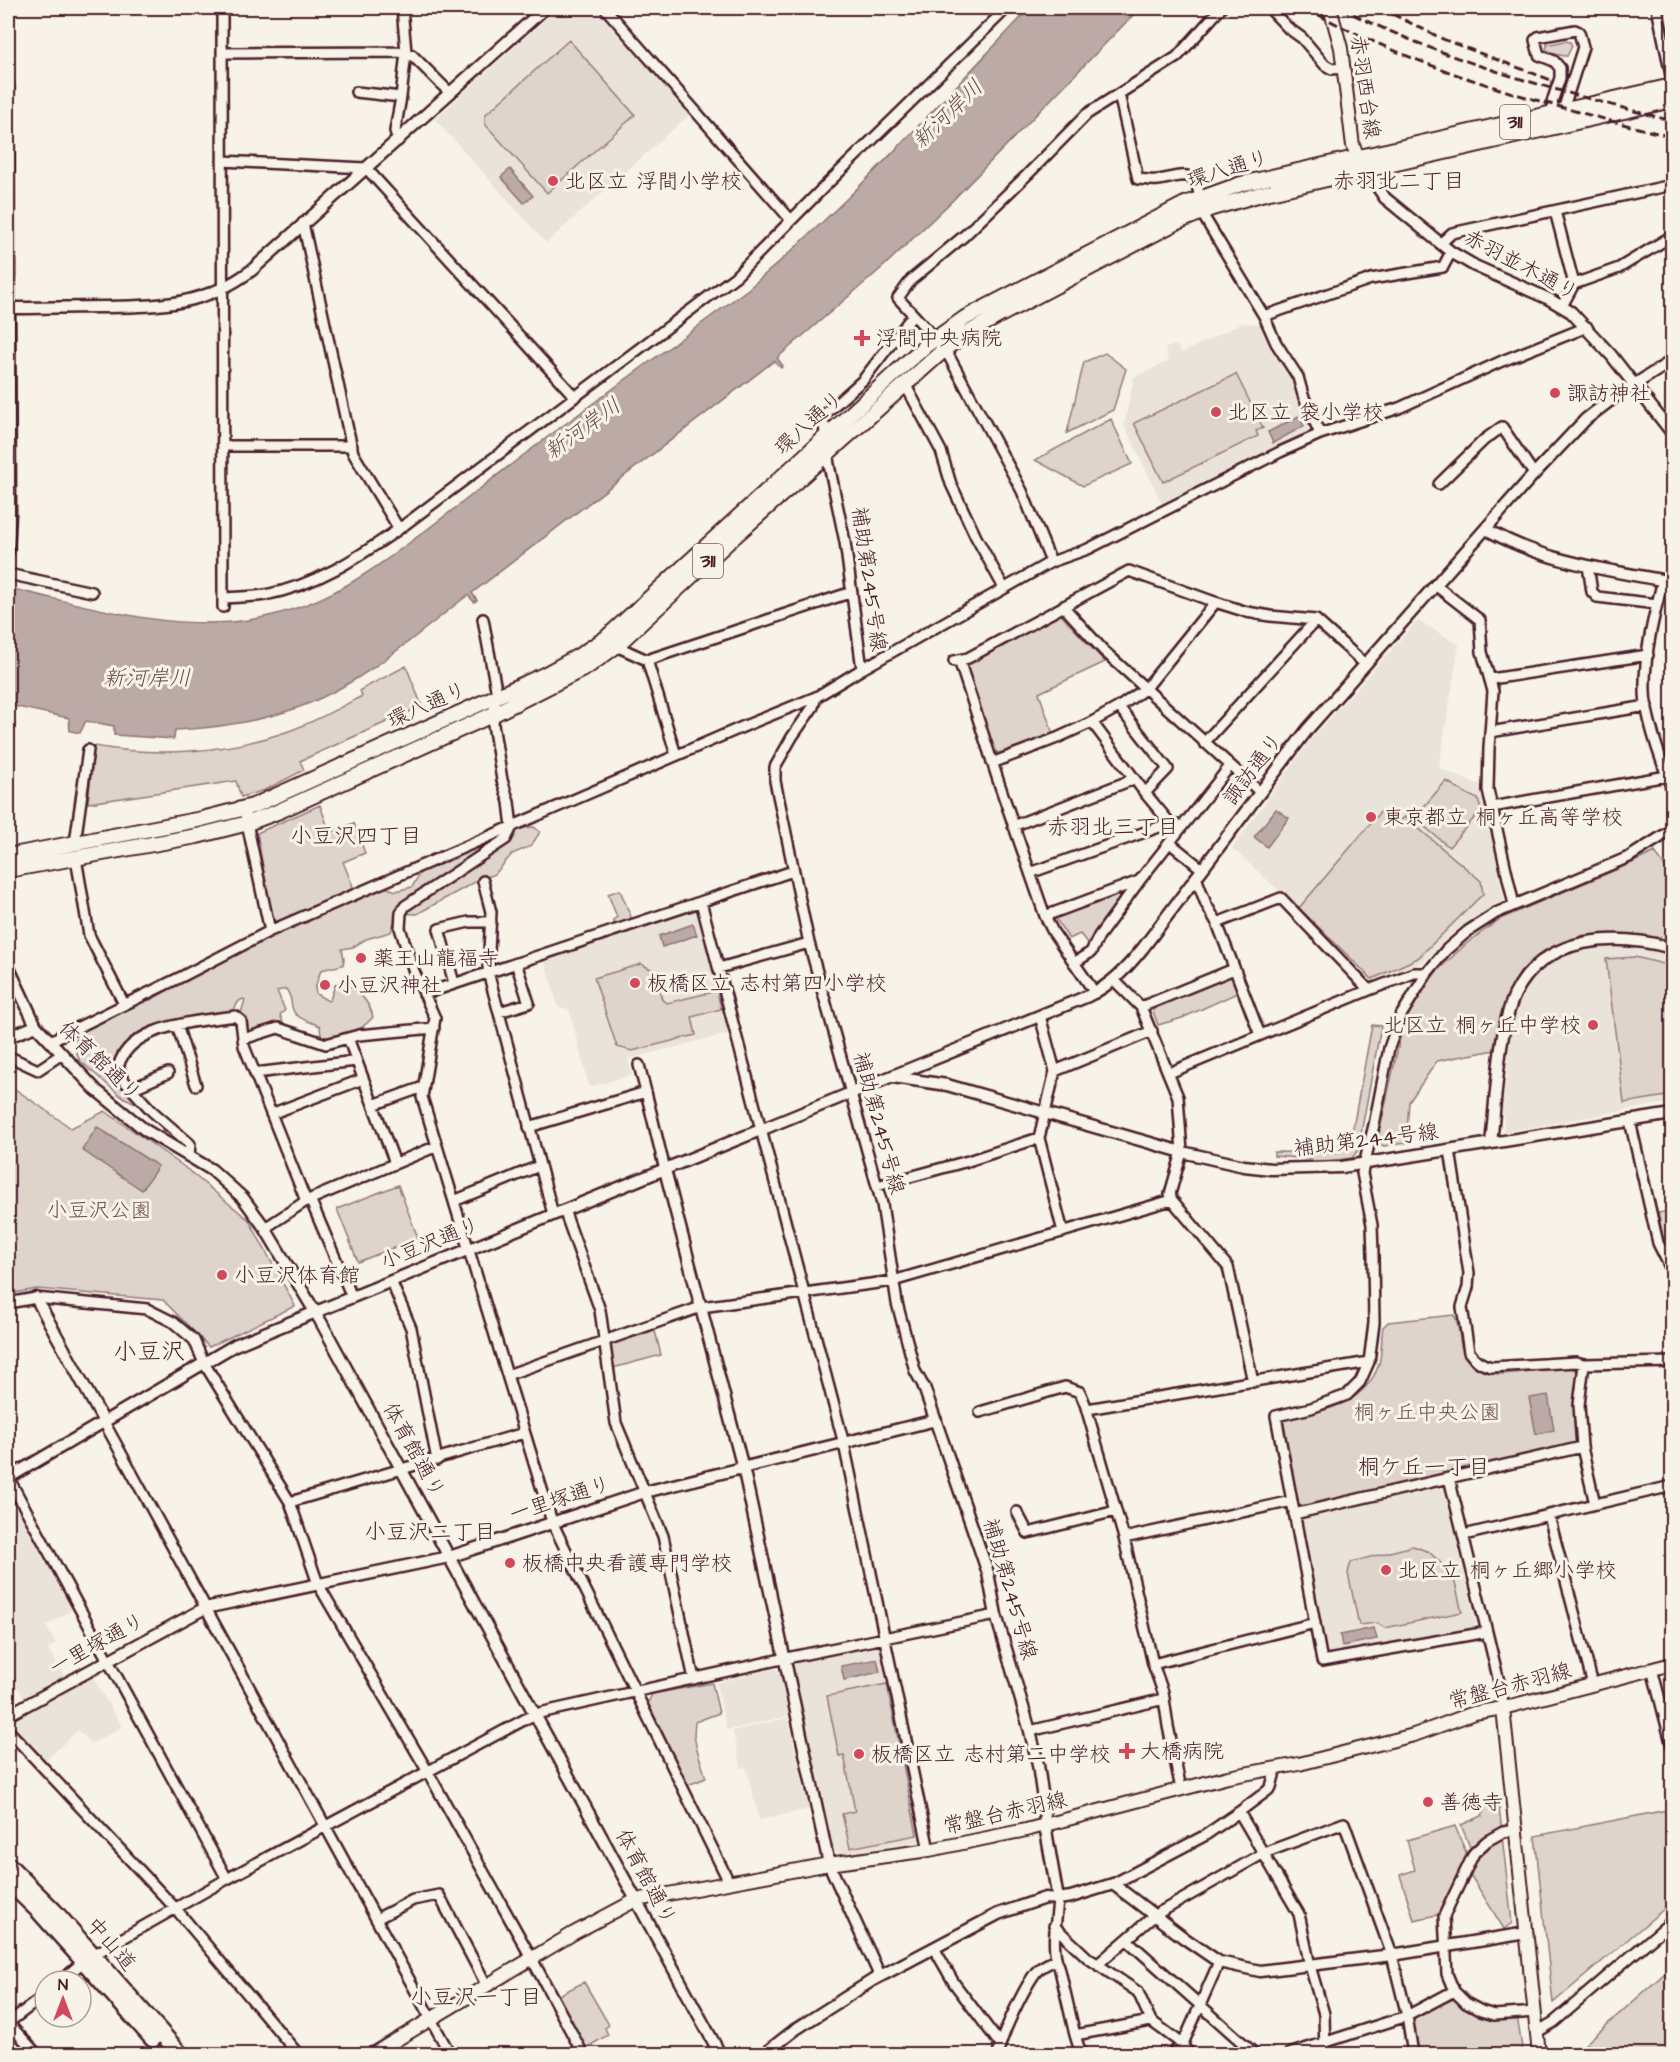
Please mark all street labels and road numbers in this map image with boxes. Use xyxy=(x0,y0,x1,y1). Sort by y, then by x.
street label: 赤羽西台線 xyxy=(1343,33,1387,141)
road number: 311 xyxy=(1500,105,1530,139)
street label: 環八通り xyxy=(1184,143,1272,195)
street label: 赤羽並木通り xyxy=(1459,223,1583,307)
street label: 環八通り xyxy=(768,384,850,462)
street label: 補助第245号線 xyxy=(844,505,894,653)
road number: 311 xyxy=(693,544,723,578)
street label: 環八通り xyxy=(383,675,471,735)
street label: 諏訪通り xyxy=(1216,727,1290,811)
street label: 体育館通り xyxy=(52,1014,148,1108)
street label: 補助第245号線 xyxy=(846,1049,912,1197)
street label: 補助第244号線 xyxy=(1292,1117,1440,1163)
street label: 小豆沢通り xyxy=(376,1210,484,1276)
street label: 体育館通り xyxy=(376,1397,452,1503)
street label: 一里塚通り xyxy=(506,1469,614,1529)
street label: 補助第245号線 xyxy=(976,1515,1044,1663)
street label: 一里塚通り xyxy=(44,1606,150,1682)
street label: 常盤台赤羽線 xyxy=(1445,1656,1575,1716)
street label: 常盤台赤羽線 xyxy=(940,1785,1070,1841)
street label: 体育館通り xyxy=(609,1824,683,1930)
street label: 中山道 xyxy=(79,1911,143,1977)

